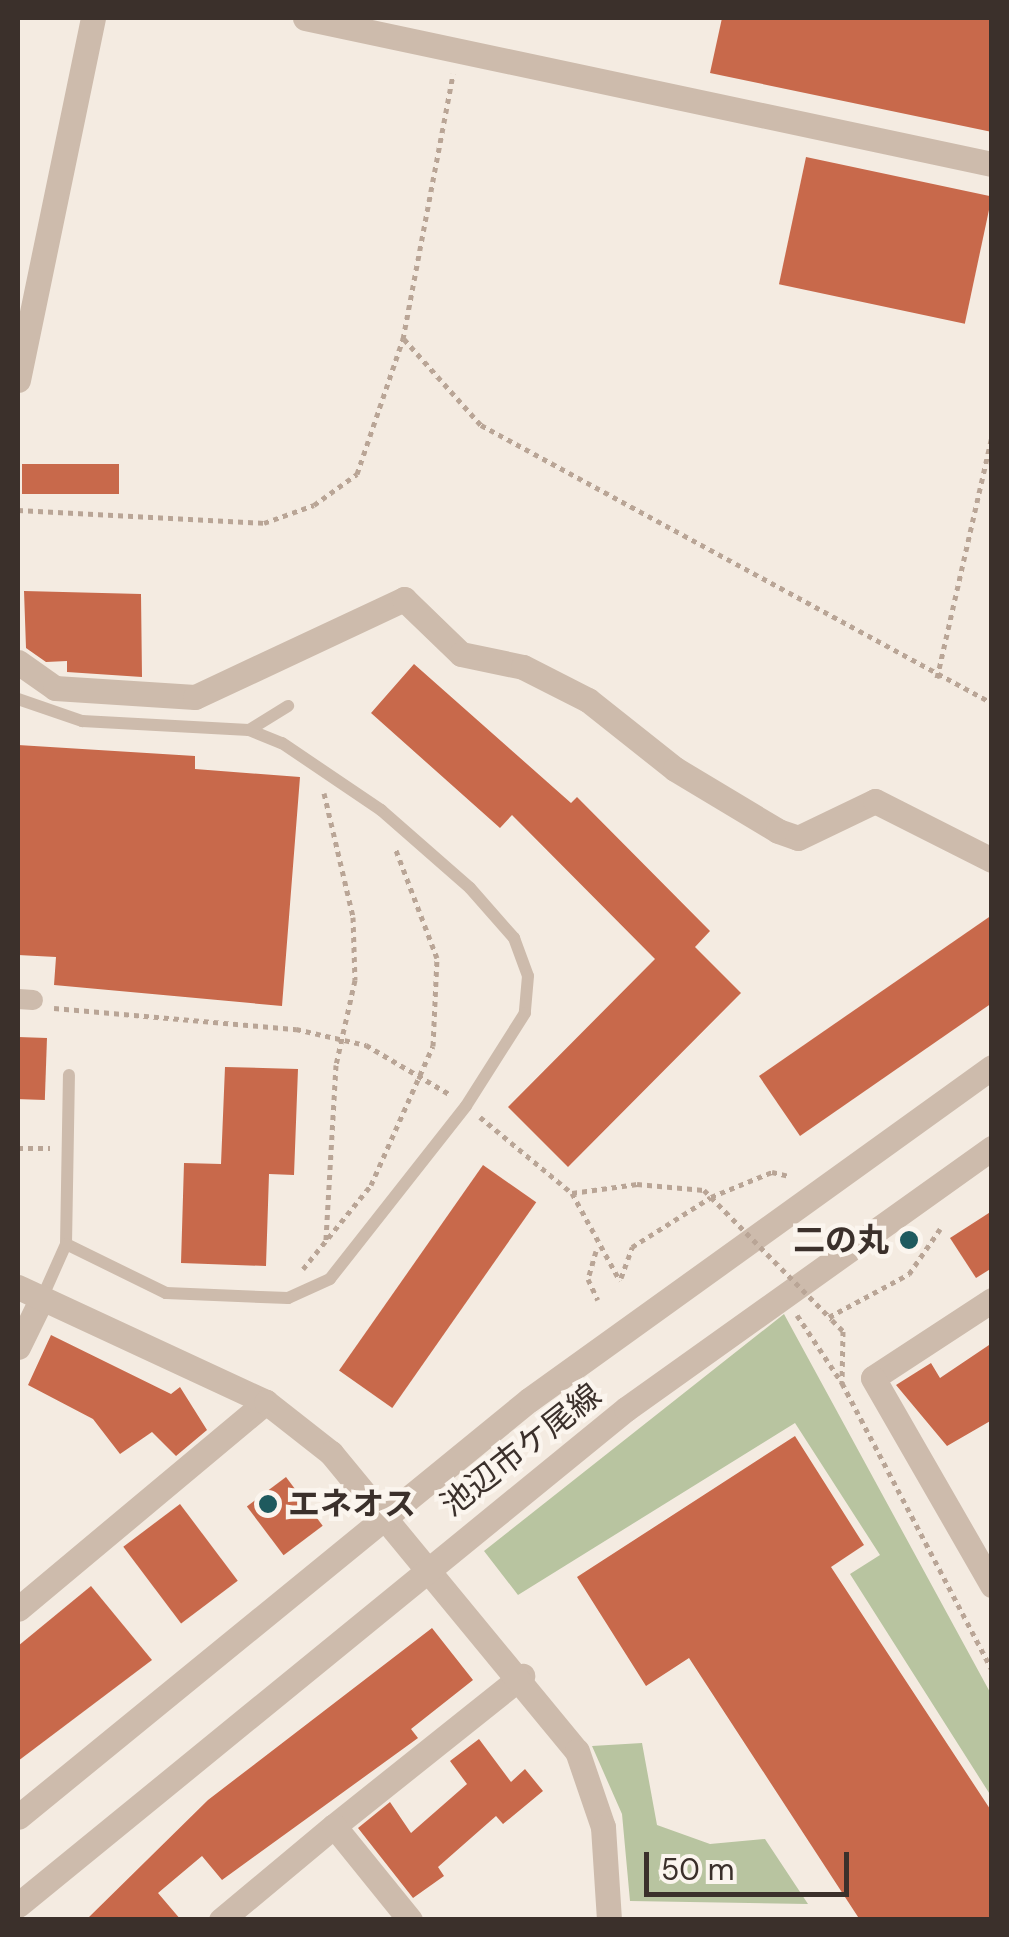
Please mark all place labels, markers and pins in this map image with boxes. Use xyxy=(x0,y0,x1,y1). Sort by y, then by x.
place label: 二の丸 xyxy=(793,1221,889,1259)
marker: 二の丸 xyxy=(898,1229,920,1251)
place label: エネオス xyxy=(288,1485,416,1523)
marker: エネオス xyxy=(257,1493,279,1515)

